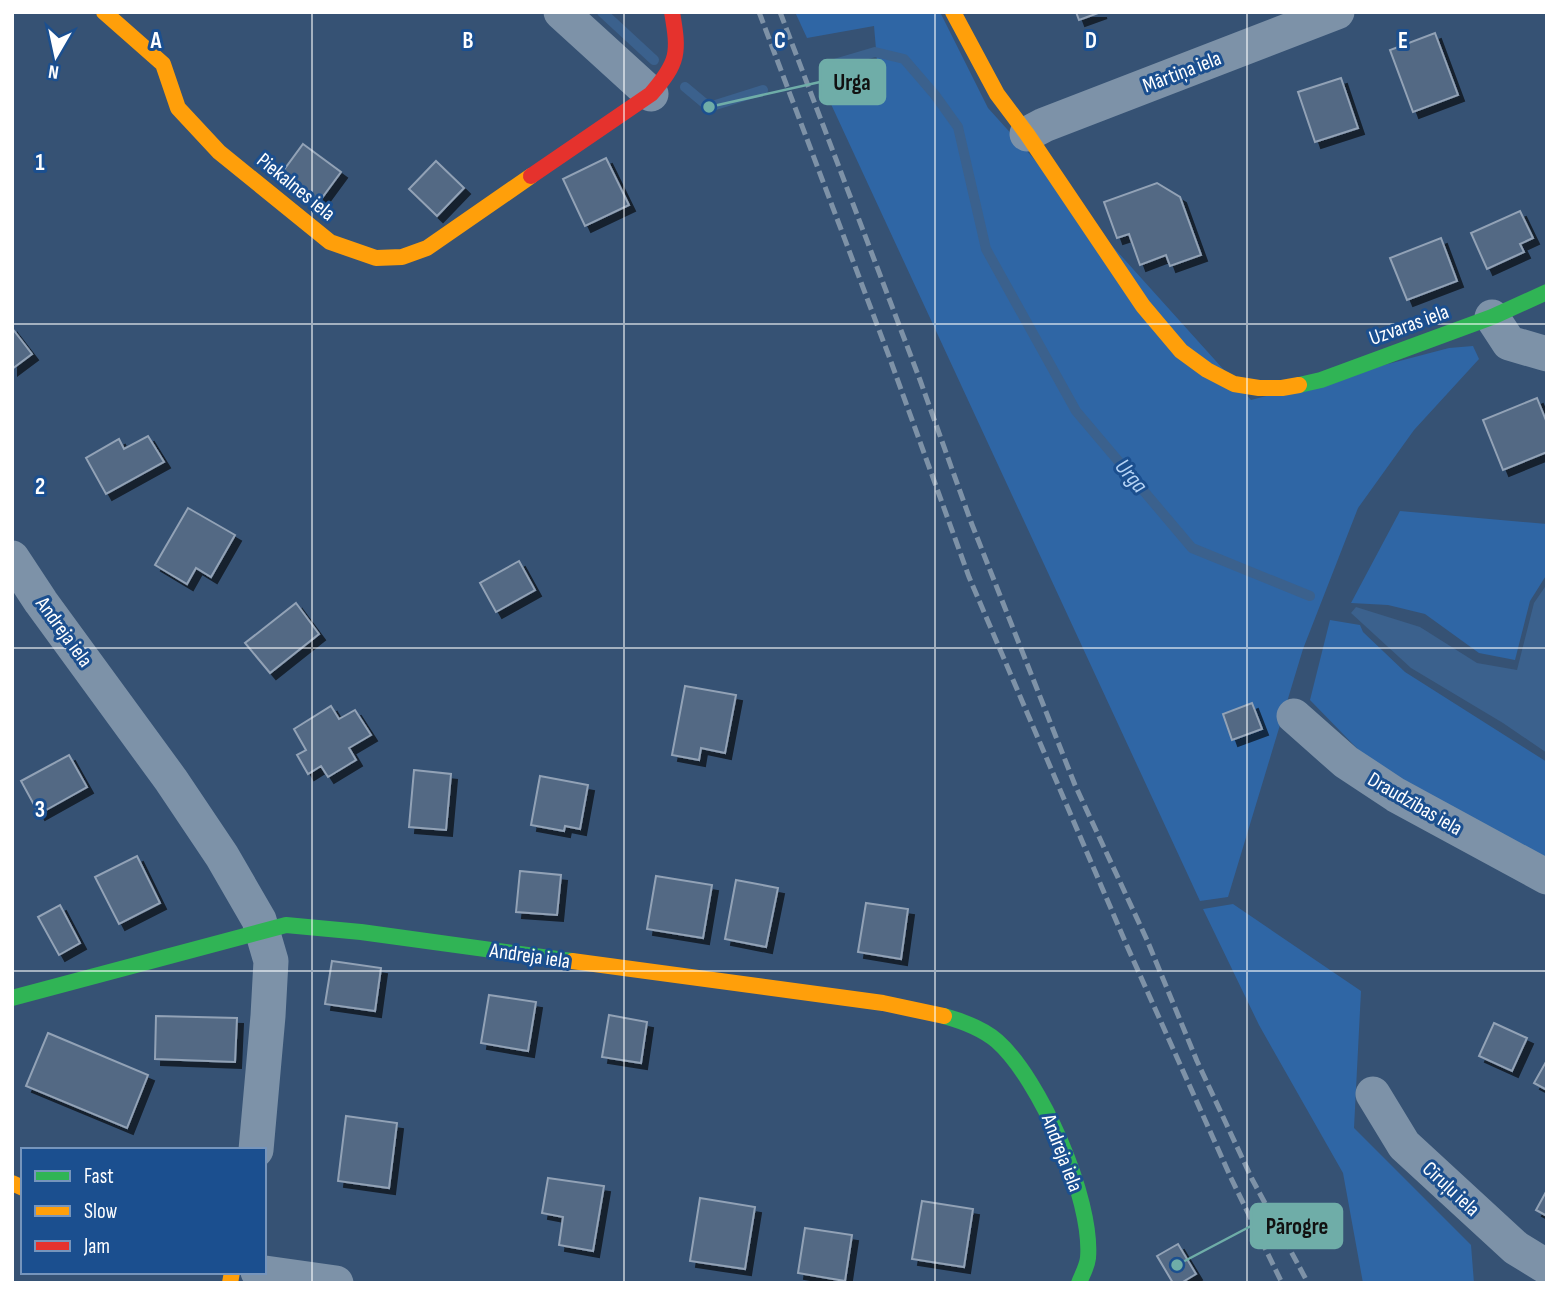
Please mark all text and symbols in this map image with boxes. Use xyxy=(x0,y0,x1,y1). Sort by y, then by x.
north arrow xyxy=(21,21,91,91)
text: A xyxy=(150,27,163,55)
text: B xyxy=(463,27,474,55)
text: C xyxy=(774,27,786,55)
text: D xyxy=(1085,27,1097,55)
text: E xyxy=(1398,27,1408,55)
street label: Mārtiņa iela xyxy=(1139,46,1225,98)
text: N xyxy=(47,59,60,83)
callout: Urga xyxy=(820,60,885,104)
text: Urga xyxy=(833,69,871,97)
street label: Piekalnes iela xyxy=(252,148,340,226)
text: 1 xyxy=(35,149,45,177)
street label: Uzvaras iela xyxy=(1366,299,1452,351)
water label: Urga xyxy=(1109,453,1154,499)
text: 2 xyxy=(35,473,45,501)
street label: Andreja iela xyxy=(30,591,98,672)
street label: Draudzības iela xyxy=(1363,767,1467,841)
text: 3 xyxy=(35,796,45,824)
street label: Andreja iela xyxy=(487,938,572,974)
street label: Andreja iela xyxy=(1035,1110,1088,1195)
legend xyxy=(21,1148,266,1274)
street label: Cīruļu iela xyxy=(1417,1156,1485,1222)
text: Fast xyxy=(84,1164,114,1189)
text: Slow xyxy=(84,1199,118,1224)
callout: Pārogre xyxy=(1251,1204,1342,1248)
text: Pārogre xyxy=(1266,1213,1328,1241)
text: Jam xyxy=(83,1234,110,1259)

